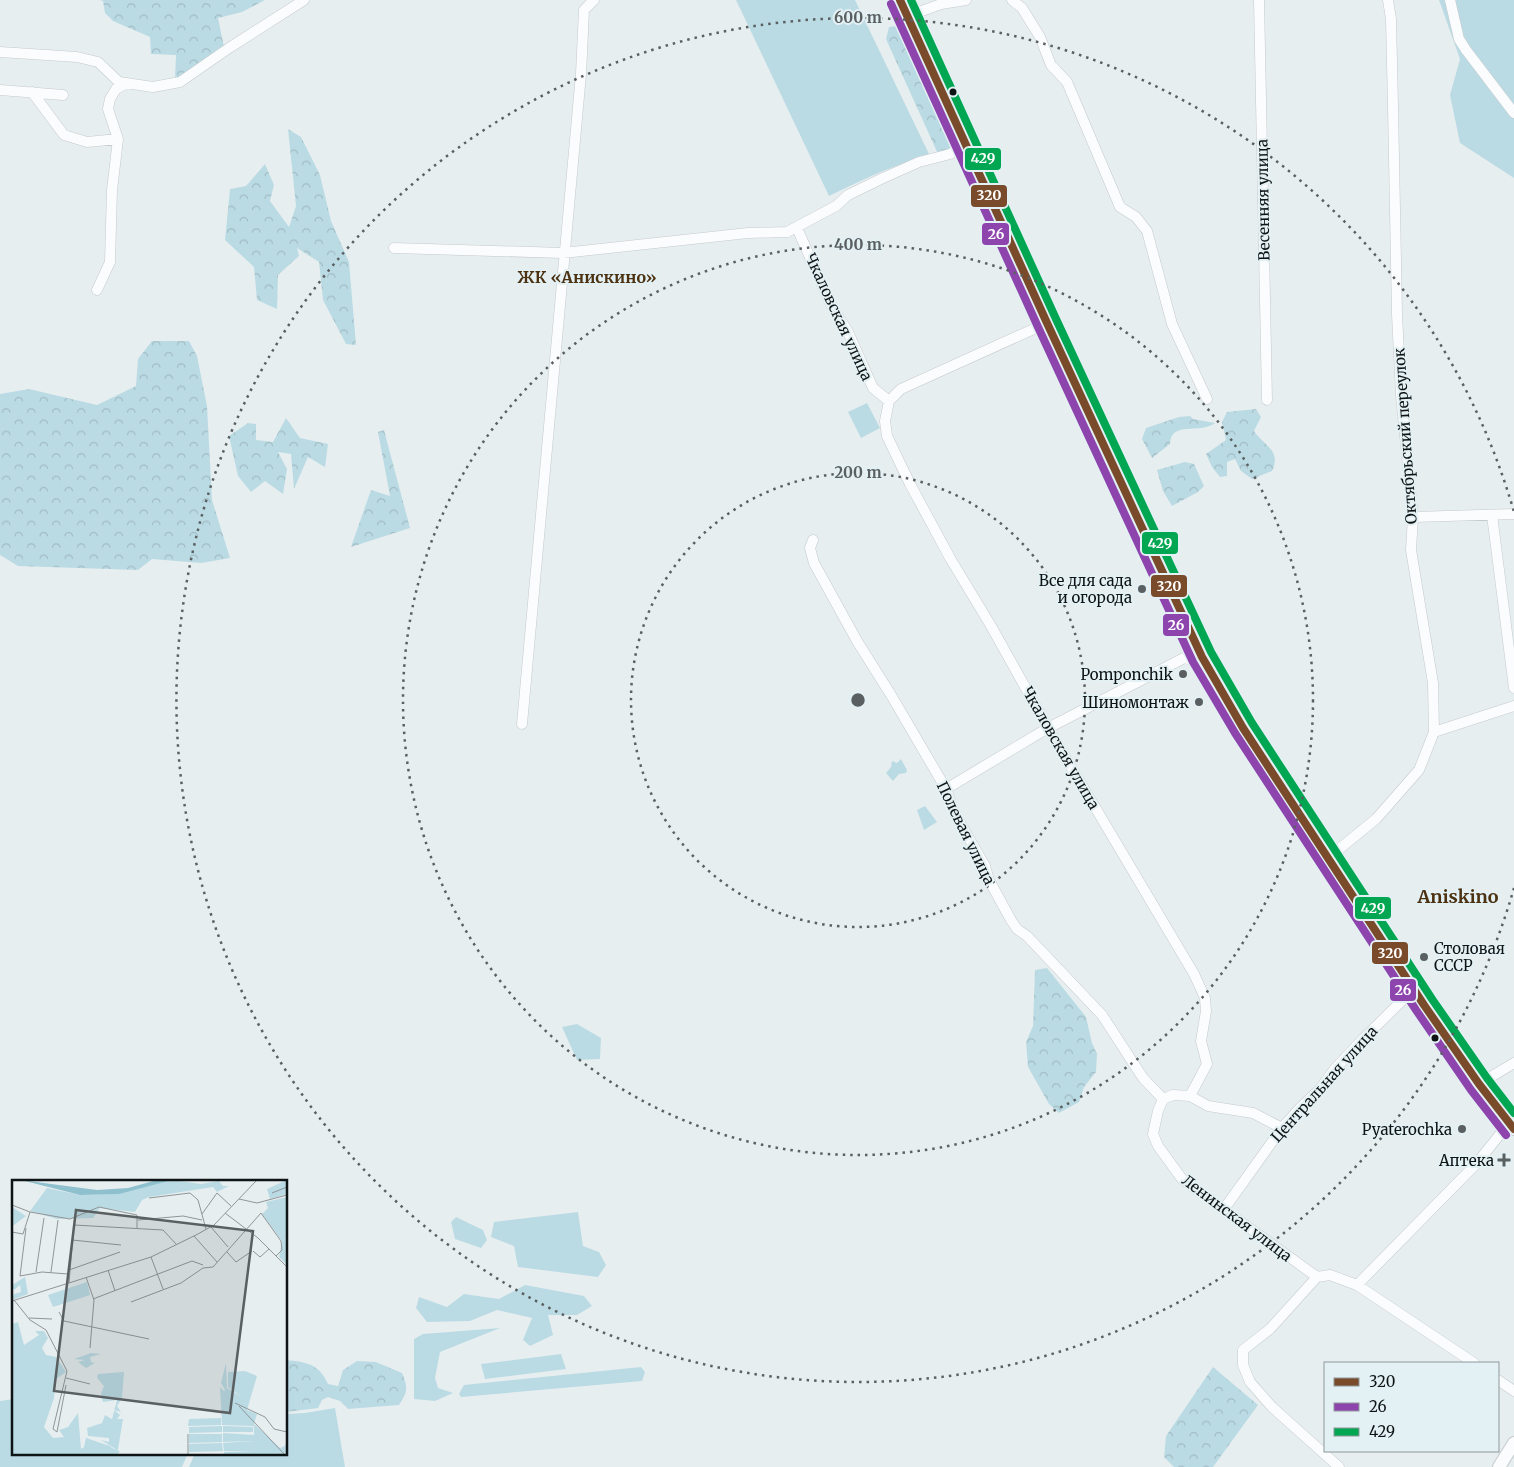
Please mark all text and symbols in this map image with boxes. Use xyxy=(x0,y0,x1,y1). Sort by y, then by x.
text: 600 m xyxy=(834,8,882,27)
unlabelled marker xyxy=(948,87,958,97)
street label: Весенняя улица xyxy=(1252,139,1274,261)
line badge: 429 xyxy=(964,147,1002,171)
text: 429 xyxy=(971,149,995,167)
line badge: 320 xyxy=(970,184,1008,208)
text: 320 xyxy=(977,186,1001,204)
line badge: 26 xyxy=(981,222,1010,246)
text: 26 xyxy=(988,225,1005,243)
text: 400 m xyxy=(834,235,882,254)
street label: Чкаловская улица xyxy=(801,250,877,384)
district label: ЖК «Анискино» xyxy=(517,267,657,287)
street label: Октябрьский переулок xyxy=(1389,347,1421,525)
text: 200 m xyxy=(834,463,882,482)
line badge: 429 xyxy=(1141,531,1179,555)
text: 429 xyxy=(1148,534,1172,552)
place label: Все для сада и огорода xyxy=(1039,571,1132,607)
line badge: 320 xyxy=(1150,574,1188,598)
text: 320 xyxy=(1157,577,1181,595)
marker: Все для сада и огорода xyxy=(1136,583,1148,595)
line badge: 26 xyxy=(1162,613,1190,637)
text: 26 xyxy=(1168,616,1185,634)
place label: Pomponchik xyxy=(1080,665,1173,684)
marker: Pomponchik xyxy=(1177,668,1189,680)
street label: Чкаловская улица xyxy=(1018,683,1104,813)
centre of rings xyxy=(849,691,867,709)
place label: Шиномонтаж xyxy=(1082,693,1189,712)
marker: Шиномонтаж xyxy=(1193,696,1205,708)
street label: Полевая улица xyxy=(933,778,999,888)
district label: Aniskino xyxy=(1416,885,1499,908)
line badge: 429 xyxy=(1354,896,1392,920)
text: 429 xyxy=(1361,899,1385,917)
place label: Столовая СССР xyxy=(1434,939,1505,975)
line badge: 320 xyxy=(1371,941,1409,965)
text: 320 xyxy=(1378,944,1402,962)
marker: Столовая СССР xyxy=(1418,951,1430,963)
line badge: 26 xyxy=(1389,978,1417,1002)
text: 26 xyxy=(1395,981,1412,999)
street label: Центральная улица xyxy=(1267,1022,1381,1146)
unlabelled marker xyxy=(1430,1033,1440,1043)
place label: Pyaterochka xyxy=(1362,1120,1452,1139)
marker: Pyaterochka xyxy=(1456,1123,1468,1135)
place label: Аптека xyxy=(1438,1151,1494,1170)
marker: Аптека xyxy=(1498,1154,1510,1166)
street label: Ленинская улица xyxy=(1178,1170,1296,1266)
inset map xyxy=(12,1180,288,1454)
legend xyxy=(1324,1362,1499,1452)
text: 320 xyxy=(1369,1372,1395,1391)
text: 26 xyxy=(1369,1397,1387,1416)
text: 429 xyxy=(1369,1422,1395,1441)

